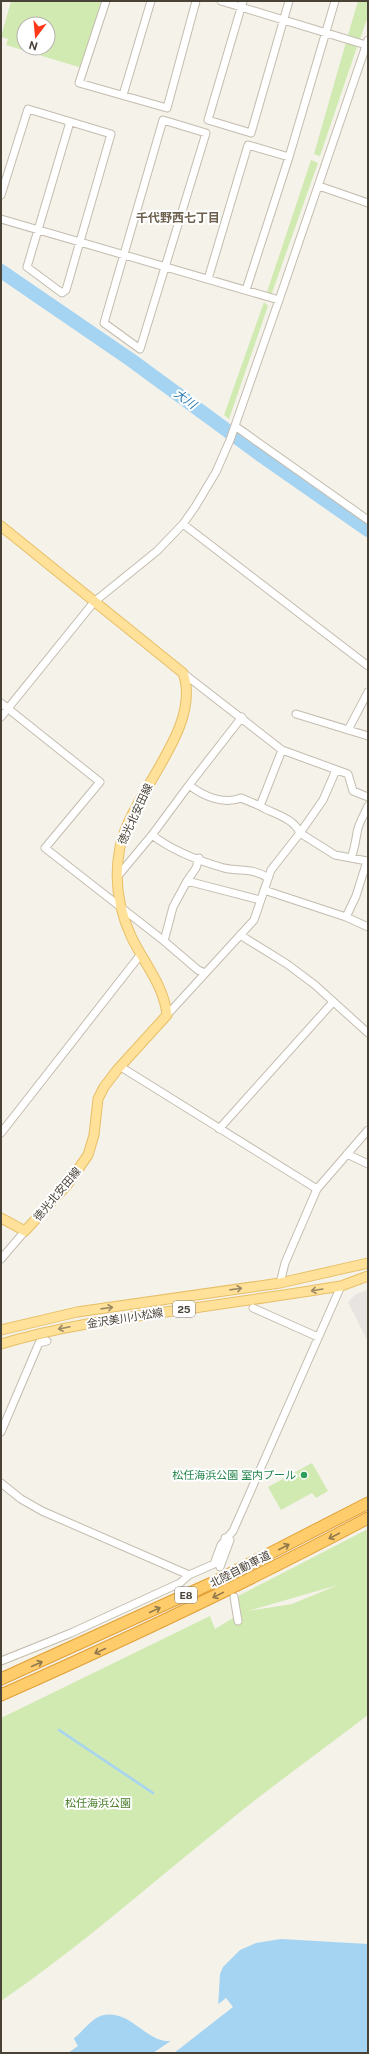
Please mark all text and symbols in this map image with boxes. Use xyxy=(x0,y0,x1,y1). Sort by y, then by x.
north arrow xyxy=(16,16,56,56)
text: N xyxy=(27,39,39,53)
district label: 千代野西七丁目 xyxy=(136,211,220,225)
water label: 大川 xyxy=(171,386,200,413)
street label: 徳光北安田線 xyxy=(116,782,154,846)
street label: 徳光北安田線 xyxy=(31,1165,83,1223)
one-way arrow xyxy=(229,1285,242,1293)
one-way arrow xyxy=(311,1286,324,1294)
road number: 25 xyxy=(173,1301,195,1317)
one-way arrow xyxy=(101,1304,114,1312)
street label: 金沢美川小松線 xyxy=(86,1306,164,1330)
one-way arrow xyxy=(58,1324,71,1332)
place label: 松任海浜公園 室内プール xyxy=(172,1469,296,1481)
marker: 松任海浜公園 室内プール xyxy=(299,1470,309,1480)
one-way arrow xyxy=(328,1533,340,1541)
one-way arrow xyxy=(278,1542,290,1550)
street label: 北陸自動車道 xyxy=(208,1549,272,1589)
road number: E8 xyxy=(175,1587,197,1603)
one-way arrow xyxy=(212,1592,224,1599)
one-way arrow xyxy=(149,1606,161,1613)
one-way arrow xyxy=(94,1648,106,1655)
one-way arrow xyxy=(30,1660,42,1667)
park label: 松任海浜公園 xyxy=(65,1797,131,1809)

